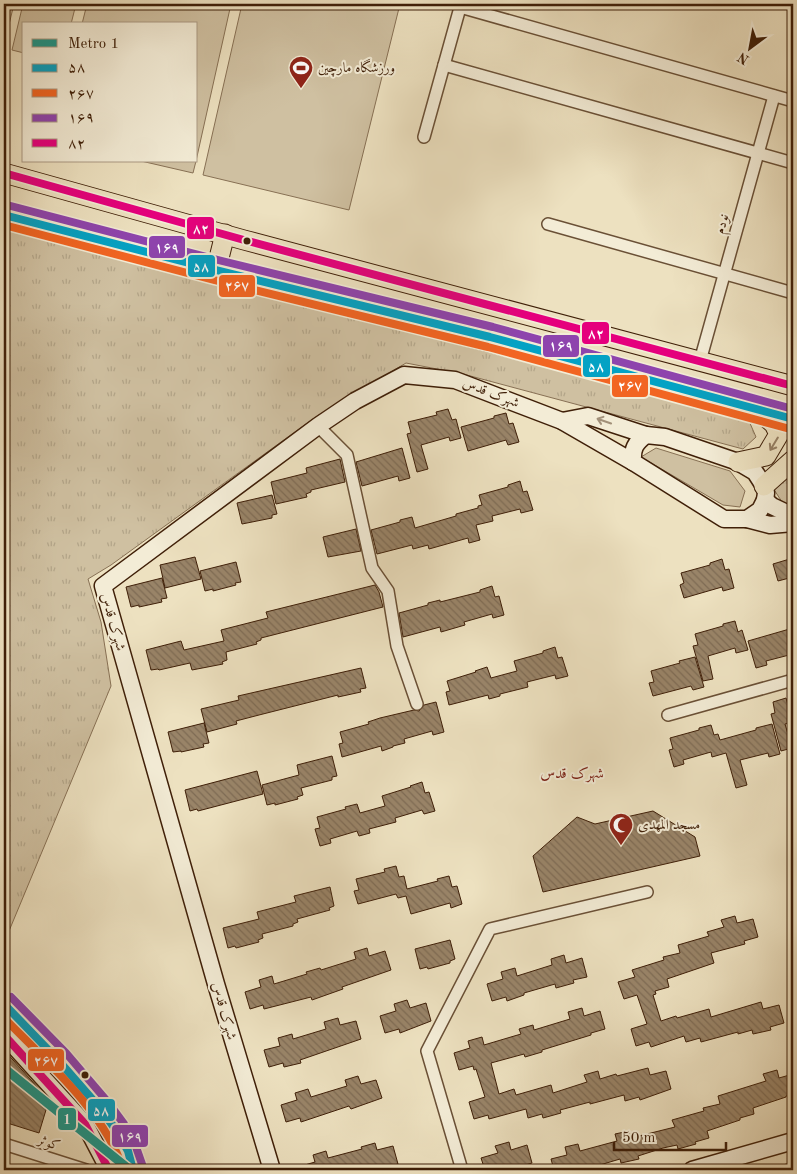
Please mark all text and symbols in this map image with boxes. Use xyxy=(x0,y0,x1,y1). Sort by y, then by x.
legend xyxy=(22,22,198,162)
north arrow xyxy=(724,22,774,72)
text: Metro 1 xyxy=(68,37,119,52)
text: N xyxy=(735,49,752,67)
sports icon: ورزشگاه مارچین xyxy=(288,55,314,89)
place label: ورزشگاه مارچین xyxy=(318,58,395,77)
text: ۵۸ xyxy=(68,61,86,76)
text: ۲۶۷ xyxy=(68,87,94,102)
text: ۱۶۹ xyxy=(68,111,94,126)
text: ۸۲ xyxy=(68,137,86,152)
street label: نودم xyxy=(713,212,736,237)
line badge: ۸۲ xyxy=(186,216,215,240)
text: ۸۲ xyxy=(193,222,209,236)
line badge: ۱۶۹ xyxy=(148,235,186,259)
unlabelled marker xyxy=(242,236,252,246)
text: ۱۶۹ xyxy=(155,241,179,255)
line badge: ۵۸ xyxy=(187,254,216,278)
text: ۵۸ xyxy=(193,260,209,274)
line badge: ۲۶۷ xyxy=(218,274,256,298)
text: ۲۶۷ xyxy=(225,279,249,293)
line badge: ۸۲ xyxy=(581,321,610,345)
text: ۸۲ xyxy=(588,327,604,341)
line badge: ۱۶۹ xyxy=(542,334,580,358)
text: ۱۶۹ xyxy=(549,339,573,353)
line badge: ۵۸ xyxy=(582,354,611,378)
text: ۵۸ xyxy=(588,360,604,374)
line badge: ۲۶۷ xyxy=(611,374,649,398)
street label: شهرک قدس xyxy=(460,376,521,412)
text: ۲۶۷ xyxy=(618,379,642,393)
one-way arrow xyxy=(597,416,612,425)
one-way arrow xyxy=(768,437,778,451)
street label: شهرک قدس xyxy=(96,592,128,653)
district label: شهرک قدس xyxy=(540,766,604,783)
mosque icon: مسجد المهدی xyxy=(608,812,634,846)
place label: مسجد المهدی xyxy=(638,818,700,833)
street label: شهرک قدس xyxy=(207,981,239,1042)
line badge: ۲۶۷ xyxy=(27,1048,65,1072)
text: ۲۶۷ xyxy=(34,1054,58,1068)
unlabelled marker xyxy=(80,1070,90,1080)
line badge: ۵۸ xyxy=(87,1098,116,1122)
text: ۵۸ xyxy=(93,1104,109,1118)
line badge: 1 xyxy=(57,1107,77,1131)
text: 1 xyxy=(63,1113,71,1127)
scale bar xyxy=(614,1119,727,1151)
line badge: ۱۶۹ xyxy=(111,1124,149,1148)
text: ۱۶۹ xyxy=(118,1130,142,1144)
text: 50 m xyxy=(622,1131,656,1146)
street label: کوثر xyxy=(34,1132,62,1154)

